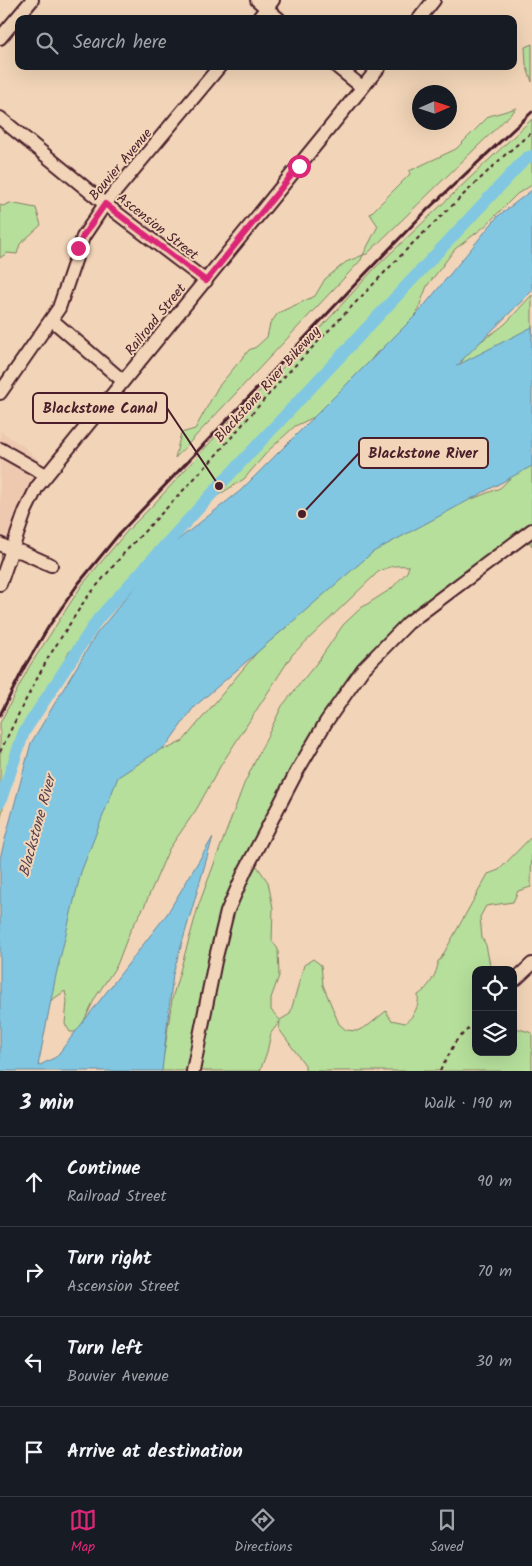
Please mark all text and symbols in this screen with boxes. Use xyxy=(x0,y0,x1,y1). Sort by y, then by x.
search box xyxy=(15,15,517,70)
text: Search here xyxy=(73,28,167,58)
icon: search xyxy=(33,29,61,57)
north arrow xyxy=(412,85,457,130)
street label: Bouvier Avenue xyxy=(84,123,158,206)
route start xyxy=(288,155,311,178)
street label: Ascension Street xyxy=(112,188,203,266)
route end xyxy=(67,237,90,260)
street label: Railroad Street xyxy=(120,278,192,360)
street label: Blackstone River Bikeway xyxy=(209,321,327,448)
callout: Blackstone Canal xyxy=(33,393,167,423)
text: Blackstone Canal xyxy=(43,397,157,421)
callout: Blackstone River xyxy=(359,438,488,468)
text: Blackstone River xyxy=(368,442,478,466)
water label: Blackstone River xyxy=(13,770,64,880)
map controls xyxy=(472,966,517,1056)
button: locate xyxy=(472,966,517,1011)
button: layers xyxy=(472,1011,517,1056)
text: 3 min xyxy=(20,1087,74,1120)
text: Walk · 190 m xyxy=(424,1091,512,1116)
text: Continue xyxy=(67,1154,140,1184)
icon: ahead xyxy=(20,1168,48,1196)
text: 90 m xyxy=(477,1169,512,1194)
text: Railroad Street xyxy=(67,1184,167,1209)
text: Turn right xyxy=(67,1244,152,1274)
icon: right xyxy=(20,1258,48,1286)
text: 70 m xyxy=(477,1259,512,1284)
text: Ascension Street xyxy=(67,1274,180,1299)
text: Turn left xyxy=(67,1334,142,1364)
icon: left xyxy=(20,1348,48,1376)
text: 30 m xyxy=(476,1349,512,1374)
text: Bouvier Avenue xyxy=(67,1364,169,1389)
text: Arrive at destination xyxy=(67,1437,243,1467)
icon: arrive xyxy=(20,1438,48,1466)
tab: Map xyxy=(69,1506,97,1558)
tab: Directions xyxy=(234,1506,292,1558)
tab: Saved xyxy=(430,1506,463,1558)

